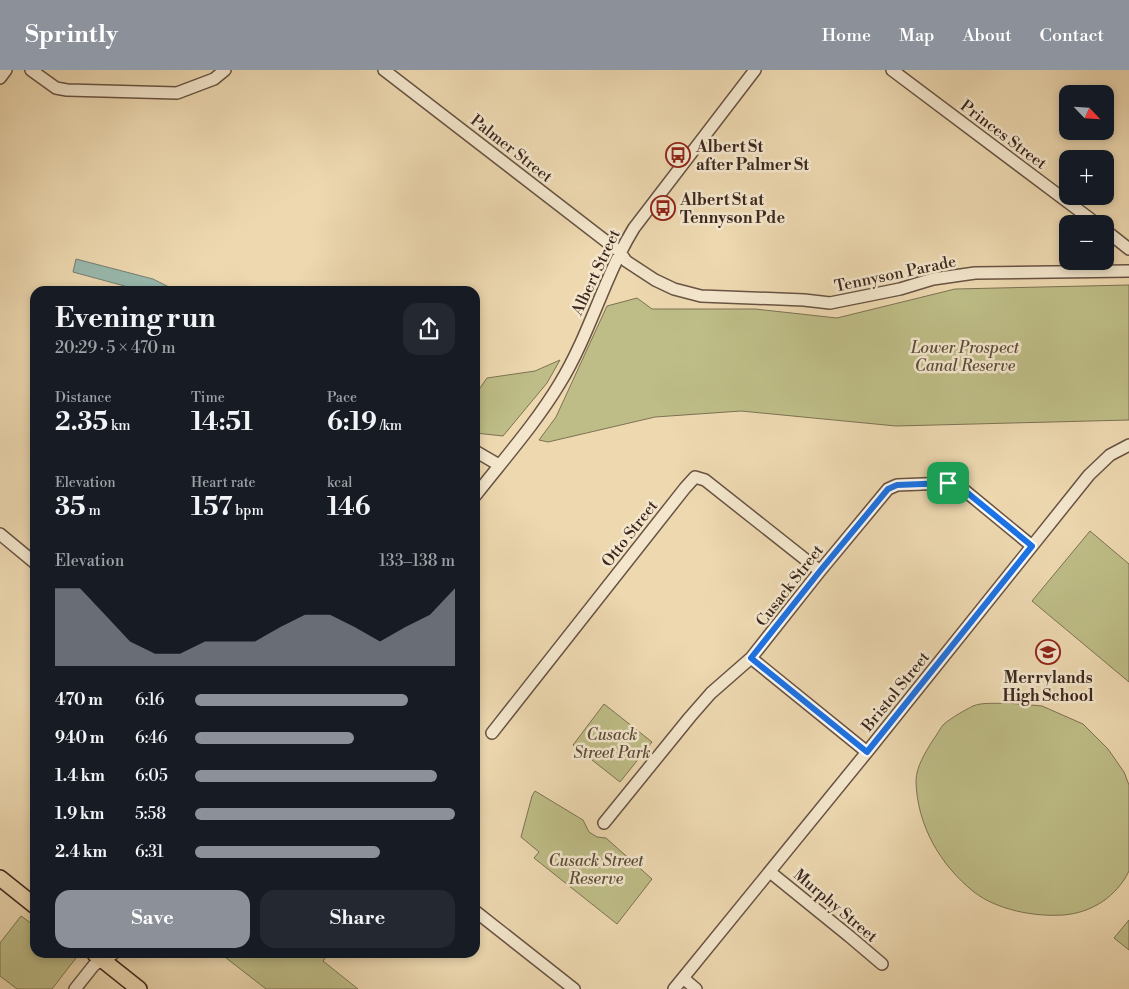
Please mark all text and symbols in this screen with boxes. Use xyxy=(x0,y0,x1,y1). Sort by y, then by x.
text: Sprintly xyxy=(25,20,118,50)
text: Home xyxy=(822,24,871,47)
text: Map xyxy=(899,24,935,47)
text: About xyxy=(963,24,1012,47)
text: Contact xyxy=(1040,24,1104,47)
north arrow xyxy=(1059,85,1114,140)
map controls xyxy=(1059,85,1114,270)
street label: Princes Street xyxy=(956,96,1051,174)
street label: Palmer Street xyxy=(466,111,557,187)
place label: Albert St after Palmer St xyxy=(695,137,809,175)
bus stop icon: Albert St after Palmer St xyxy=(665,142,691,168)
button: + xyxy=(1059,150,1114,205)
place label: Albert St at Tennyson Pde xyxy=(679,190,785,228)
bus stop icon: Albert St at Tennyson Pde xyxy=(650,195,676,221)
button: − xyxy=(1059,215,1114,270)
street label: Albert Street xyxy=(567,226,625,320)
street label: Tennyson Parade xyxy=(833,251,958,297)
text: Evening run xyxy=(55,301,216,336)
button: share xyxy=(403,303,455,355)
text: 20:29 · 5 × 470 m xyxy=(55,338,176,358)
park label: Lower Prospect Canal Reserve xyxy=(910,338,1020,376)
text: Distance xyxy=(55,389,112,407)
text: Time xyxy=(191,389,225,407)
text: Pace xyxy=(327,389,357,407)
text: 2.35 xyxy=(55,407,108,438)
text: 14:51 xyxy=(191,407,253,438)
text: 6:19 xyxy=(327,407,377,438)
text: km xyxy=(108,417,131,435)
text: /km xyxy=(377,417,402,435)
pin xyxy=(927,462,969,504)
icon: arrive xyxy=(934,469,962,497)
text: Elevation xyxy=(55,474,116,492)
text: Heart rate xyxy=(191,474,256,492)
text: kcal xyxy=(327,474,352,492)
text: 35 xyxy=(55,492,86,523)
text: 157 xyxy=(191,492,232,523)
text: 146 xyxy=(327,492,370,523)
street label: Otto Street xyxy=(597,496,662,571)
text: m xyxy=(86,502,101,520)
text: bpm xyxy=(232,502,264,520)
street label: Cusack Street xyxy=(752,540,828,631)
text: Elevation xyxy=(55,551,124,571)
text: 133–138 m xyxy=(379,551,455,571)
school or university icon: Merrylands High School xyxy=(1035,639,1061,665)
street label: Bristol Street xyxy=(857,647,934,736)
place label: Merrylands High School xyxy=(1002,668,1094,706)
text: 470 m xyxy=(55,690,103,710)
text: 6:16 xyxy=(135,690,164,710)
park label: Cusack Street Park xyxy=(573,725,651,763)
text: 940 m xyxy=(55,728,104,748)
text: 6:46 xyxy=(135,728,168,748)
text: 1.4 km xyxy=(55,766,105,786)
text: 6:05 xyxy=(135,766,168,786)
text: 1.9 km xyxy=(55,804,104,824)
text: 5:58 xyxy=(135,804,166,824)
text: 2.4 km xyxy=(55,842,107,862)
text: 6:31 xyxy=(135,842,164,862)
park label: Cusack Street Reserve xyxy=(548,851,644,889)
street label: Murphy Street xyxy=(789,865,882,947)
button: Save xyxy=(55,890,250,948)
button: Share xyxy=(260,890,455,948)

